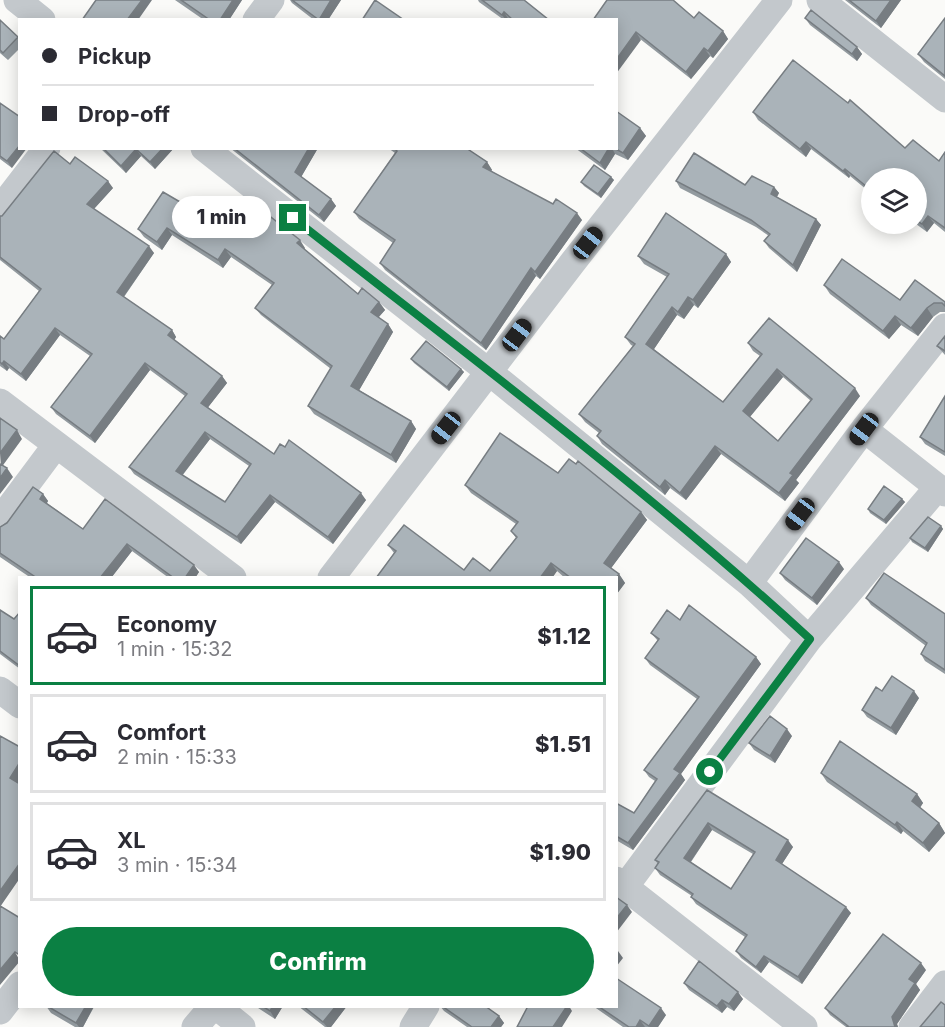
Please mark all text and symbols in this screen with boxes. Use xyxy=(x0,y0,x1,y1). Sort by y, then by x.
text: Pickup xyxy=(78,43,152,69)
text: Drop-off xyxy=(78,101,170,127)
map controls xyxy=(861,168,927,234)
button: layers xyxy=(861,168,927,234)
callout: 1 min xyxy=(173,197,272,239)
route end xyxy=(279,204,306,231)
text: 1 min xyxy=(196,205,247,229)
car xyxy=(570,223,606,263)
car xyxy=(499,315,535,355)
car xyxy=(428,408,464,448)
car xyxy=(846,409,882,449)
car xyxy=(782,494,818,534)
icon: car xyxy=(45,609,99,663)
text: Economy xyxy=(117,611,217,637)
text: $1.12 xyxy=(537,623,591,649)
text: 1 min · 15:32 xyxy=(117,637,233,661)
icon: car xyxy=(45,717,99,771)
text: Comfort xyxy=(117,719,206,745)
text: $1.51 xyxy=(535,731,591,757)
text: 2 min · 15:33 xyxy=(117,745,237,769)
route start xyxy=(696,758,723,785)
icon: car xyxy=(45,825,99,879)
text: XL xyxy=(117,827,146,853)
text: $1.90 xyxy=(530,839,591,865)
text: 3 min · 15:34 xyxy=(117,853,238,877)
button: Confirm xyxy=(42,927,594,996)

